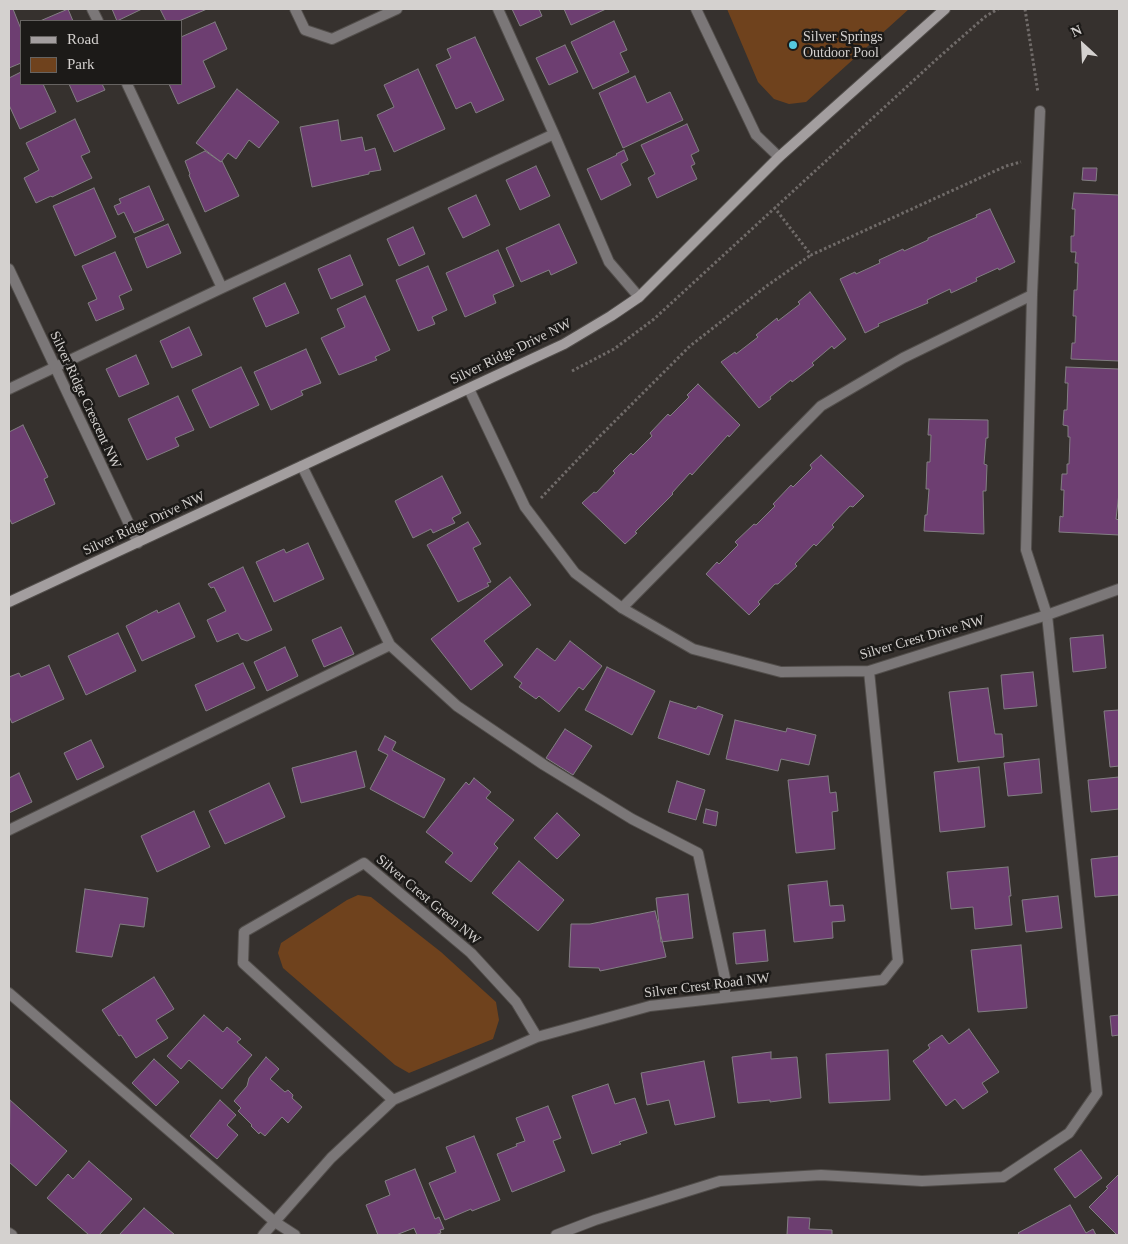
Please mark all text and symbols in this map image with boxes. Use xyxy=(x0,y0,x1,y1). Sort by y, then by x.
legend xyxy=(20,20,182,85)
north arrow xyxy=(1058,20,1108,70)
text: N xyxy=(1069,22,1084,40)
place label: Silver Springs Outdoor Pool xyxy=(803,29,883,62)
text: Road xyxy=(67,31,99,47)
marker: Silver Springs Outdoor Pool xyxy=(787,39,799,51)
text: Park xyxy=(67,56,95,72)
street label: Silver Ridge Drive NW xyxy=(448,315,574,389)
street label: Silver Ridge Crescent NW xyxy=(46,329,124,471)
street label: Silver Ridge Drive NW xyxy=(80,488,208,560)
street label: Silver Crest Drive NW xyxy=(858,612,986,664)
street label: Silver Crest Green NW xyxy=(372,851,484,949)
street label: Silver Crest Road NW xyxy=(643,970,771,1002)

